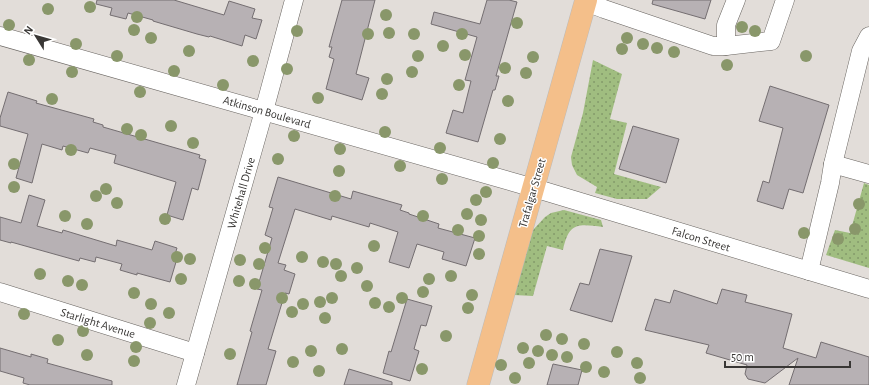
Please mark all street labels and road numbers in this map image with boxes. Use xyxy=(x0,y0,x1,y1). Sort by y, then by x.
street label: Atkinson Boulevard xyxy=(222,94,312,130)
street label: Whitehall Drive xyxy=(225,156,257,230)
street label: Trafalgar Street xyxy=(516,157,548,229)
street label: Falcon Street xyxy=(670,224,732,254)
street label: Starlight Avenue xyxy=(59,306,137,340)

